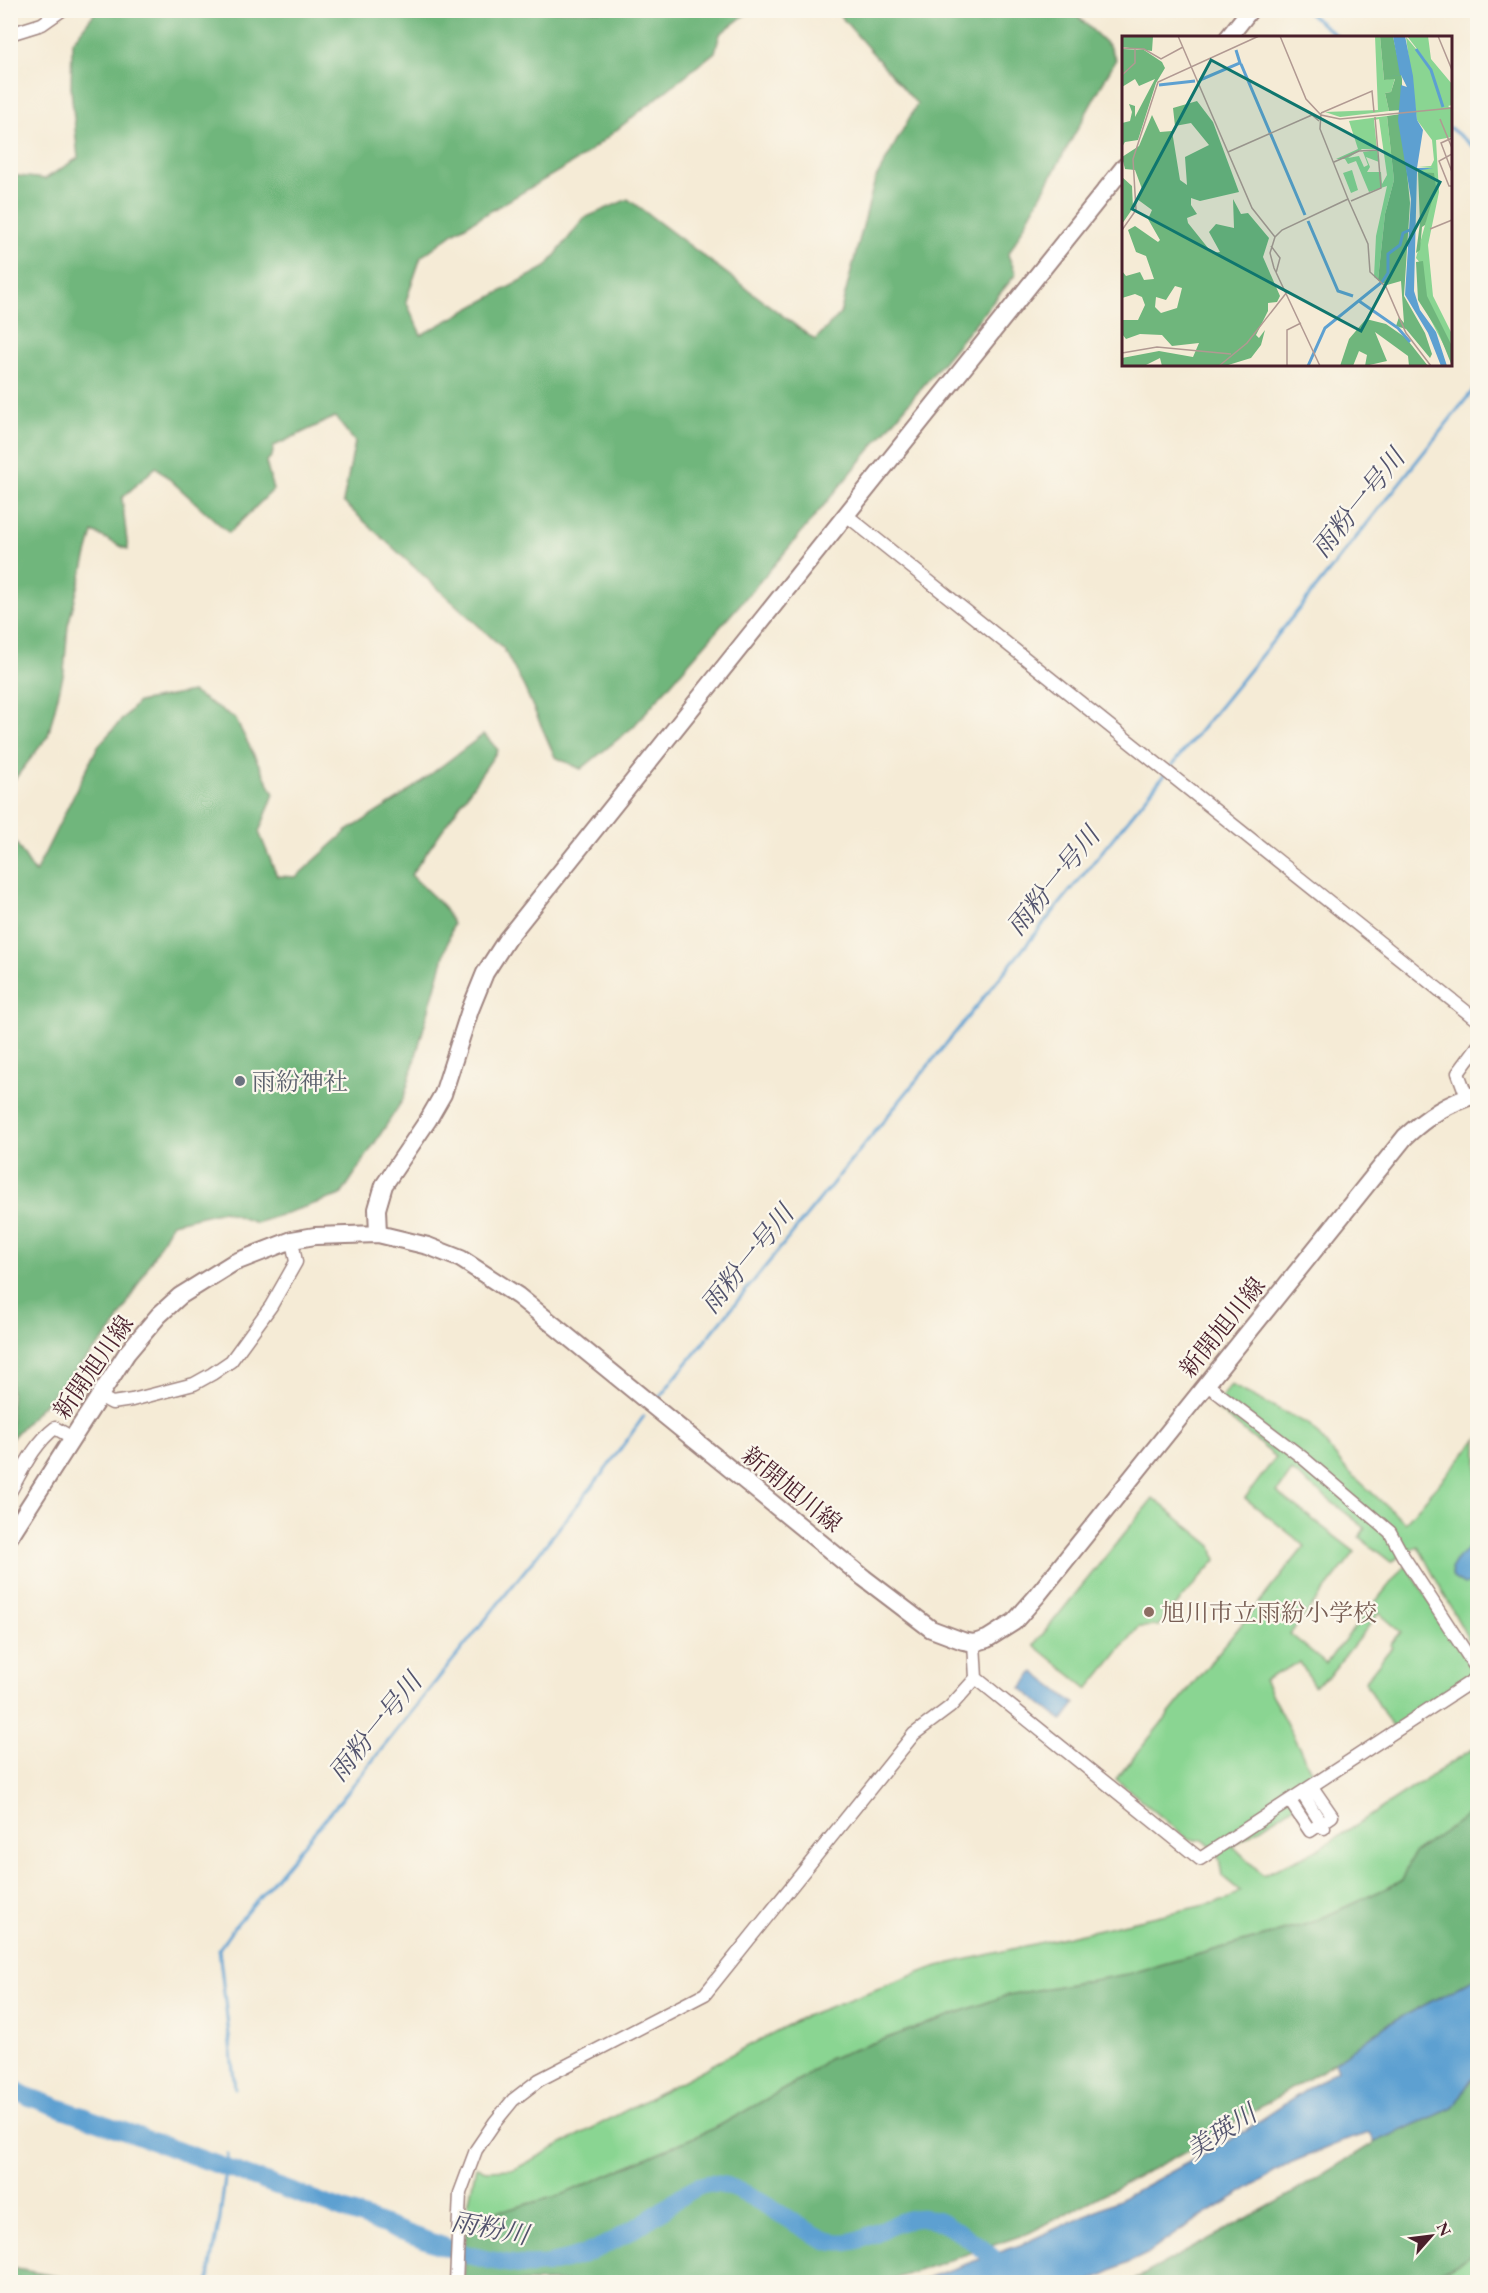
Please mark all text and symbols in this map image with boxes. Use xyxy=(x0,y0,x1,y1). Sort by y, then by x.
inset map xyxy=(1122,36,1452,366)
water label: 雨粉一号川 xyxy=(1304,439,1414,564)
water label: 雨粉一号川 xyxy=(999,817,1109,942)
place label: 雨紛神社 xyxy=(252,1066,348,1097)
marker: 雨紛神社 xyxy=(233,1074,247,1088)
water label: 雨粉一号川 xyxy=(693,1195,803,1320)
street label: 新開旭川線 xyxy=(1172,1271,1272,1383)
street label: 新開旭川線 xyxy=(46,1309,140,1425)
street label: 新開旭川線 xyxy=(736,1439,848,1539)
place label: 旭川市立雨紛小学校 xyxy=(1161,1597,1377,1628)
marker: 旭川市立雨紛小学校 xyxy=(1142,1605,1156,1619)
water label: 雨粉一号川 xyxy=(321,1663,431,1788)
water label: 美瑛川 xyxy=(1179,2095,1265,2168)
water label: 雨粉川 xyxy=(448,2204,534,2253)
north arrow xyxy=(1401,2206,1461,2266)
text: N xyxy=(1431,2219,1456,2240)

